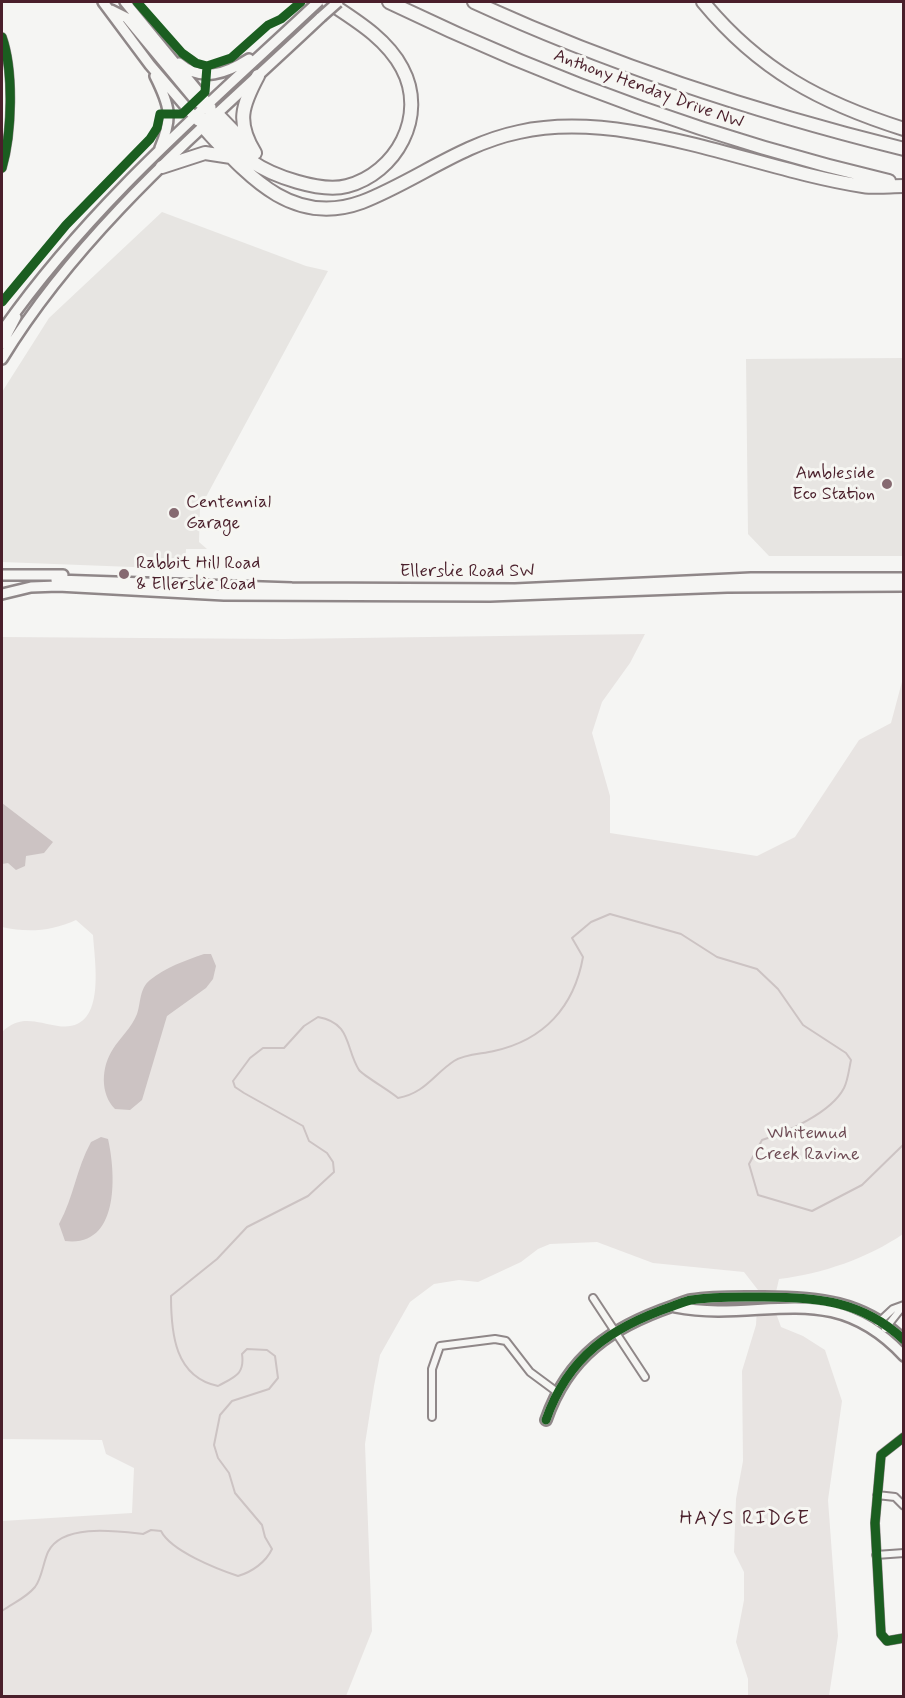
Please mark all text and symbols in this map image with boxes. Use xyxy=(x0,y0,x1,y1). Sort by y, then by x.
street label: Anthony Henday Drive NW xyxy=(550,46,746,134)
place label: Ambleside Eco Station xyxy=(792,463,875,506)
marker: Ambleside Eco Station xyxy=(880,477,894,491)
place label: Centennial Garage xyxy=(186,492,271,534)
marker: Centennial Garage xyxy=(167,506,181,520)
place label: Rabbit Hill Road & Ellerslie Road xyxy=(136,553,260,596)
street label: Ellerslie Road SW xyxy=(400,561,534,583)
marker: Rabbit Hill Road & Ellerslie Road xyxy=(117,567,131,581)
park label: Whitemud Creek Ravine xyxy=(754,1123,860,1166)
district label: HAYS RIDGE xyxy=(679,1508,811,1532)

